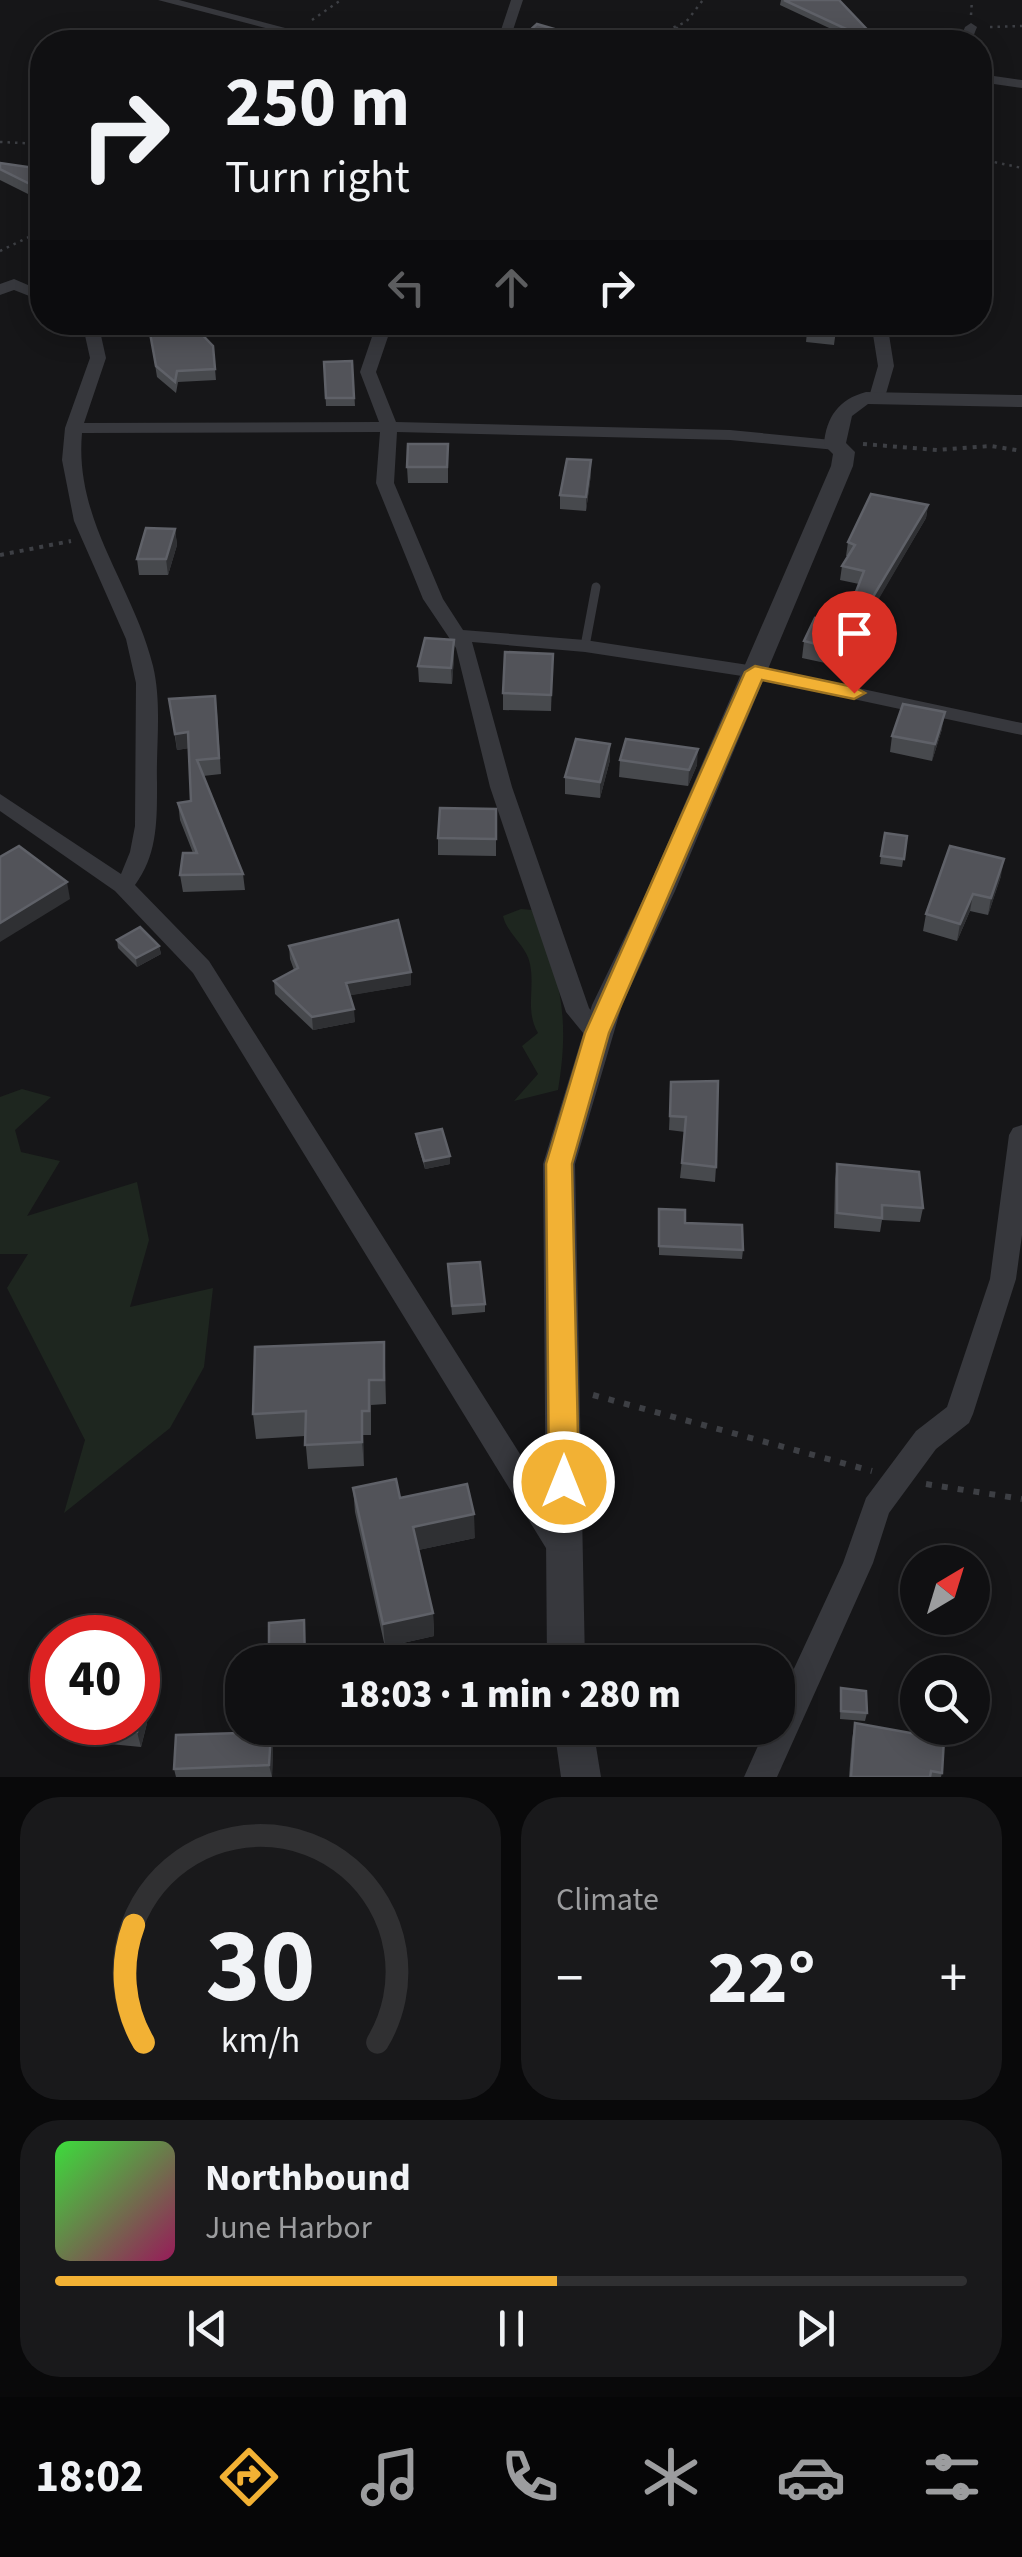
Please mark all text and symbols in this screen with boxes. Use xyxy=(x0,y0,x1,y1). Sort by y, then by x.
text: 250 m xyxy=(225,53,410,153)
icon: right xyxy=(60,70,190,200)
text: Turn right xyxy=(225,146,410,210)
icon: left xyxy=(379,260,434,315)
icon: ahead xyxy=(484,260,539,315)
icon: right xyxy=(589,260,644,315)
pin xyxy=(812,591,897,694)
icon: arrive xyxy=(827,606,882,661)
position arrow xyxy=(512,1430,616,1534)
north arrow xyxy=(900,1545,990,1635)
map controls xyxy=(900,1545,990,1745)
speed limit sign: 40 xyxy=(30,1615,160,1745)
button: search xyxy=(900,1655,990,1745)
text: 18:03 · 1 min · 280 m xyxy=(339,1668,681,1722)
text: Climate xyxy=(556,1877,659,1923)
text: 30 xyxy=(206,1894,315,2042)
text: 22° xyxy=(708,1925,815,2032)
text: − xyxy=(556,1940,583,2018)
text: + xyxy=(940,1940,967,2018)
text: km/h xyxy=(221,2015,300,2066)
text: Northbound xyxy=(205,2151,411,2205)
text: June Harbor xyxy=(205,2205,372,2251)
icon: previous xyxy=(180,2301,235,2356)
icon: pause xyxy=(484,2301,539,2356)
icon: next xyxy=(788,2301,843,2356)
icon: directions xyxy=(214,2442,284,2512)
icon: music xyxy=(355,2442,425,2512)
icon: phone xyxy=(495,2442,565,2512)
icon: climate xyxy=(636,2442,706,2512)
icon: car xyxy=(776,2442,846,2512)
icon: filters xyxy=(917,2442,987,2512)
text: 18:02 xyxy=(35,2445,144,2509)

